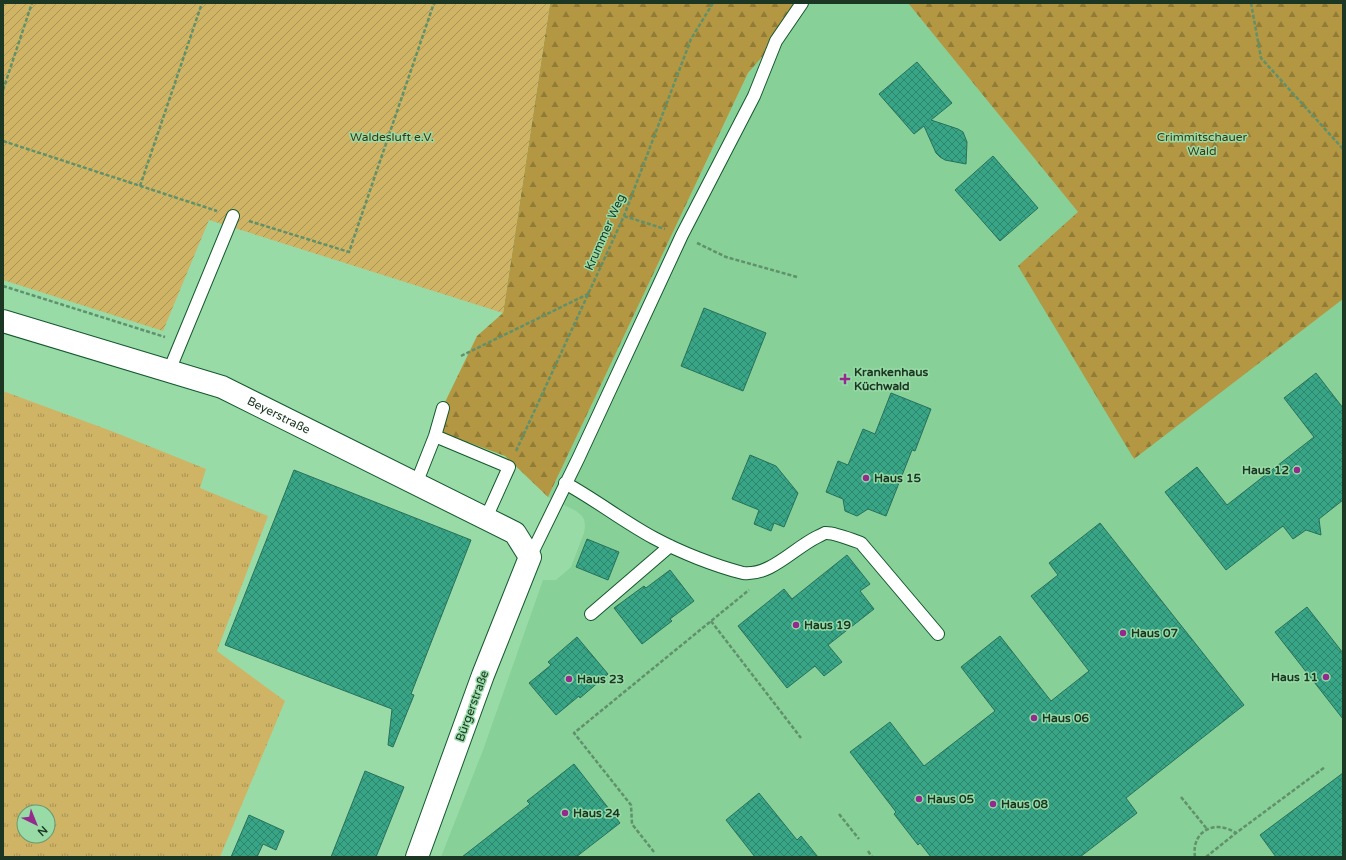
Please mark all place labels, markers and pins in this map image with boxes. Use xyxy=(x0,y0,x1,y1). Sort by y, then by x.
place label: Krankenhaus Küchwald xyxy=(854,365,929,393)
marker: Krankenhaus Küchwald xyxy=(839,373,851,385)
place label: Haus 12 xyxy=(1242,463,1289,477)
marker: Haus 12 xyxy=(1292,465,1302,475)
place label: Haus 15 xyxy=(874,471,921,485)
marker: Haus 15 xyxy=(861,473,871,483)
place label: Haus 19 xyxy=(804,618,851,632)
marker: Haus 19 xyxy=(791,620,801,630)
place label: Haus 07 xyxy=(1131,626,1178,640)
marker: Haus 07 xyxy=(1118,628,1128,638)
place label: Haus 11 xyxy=(1271,670,1318,684)
place label: Haus 23 xyxy=(577,672,624,686)
marker: Haus 11 xyxy=(1321,672,1331,682)
marker: Haus 23 xyxy=(564,674,574,684)
place label: Haus 06 xyxy=(1042,711,1089,725)
marker: Haus 06 xyxy=(1029,713,1039,723)
place label: Haus 05 xyxy=(927,792,974,806)
marker: Haus 05 xyxy=(914,794,924,804)
place label: Haus 08 xyxy=(1001,797,1048,811)
marker: Haus 08 xyxy=(988,799,998,809)
place label: Haus 24 xyxy=(573,806,620,820)
marker: Haus 24 xyxy=(560,808,570,818)

